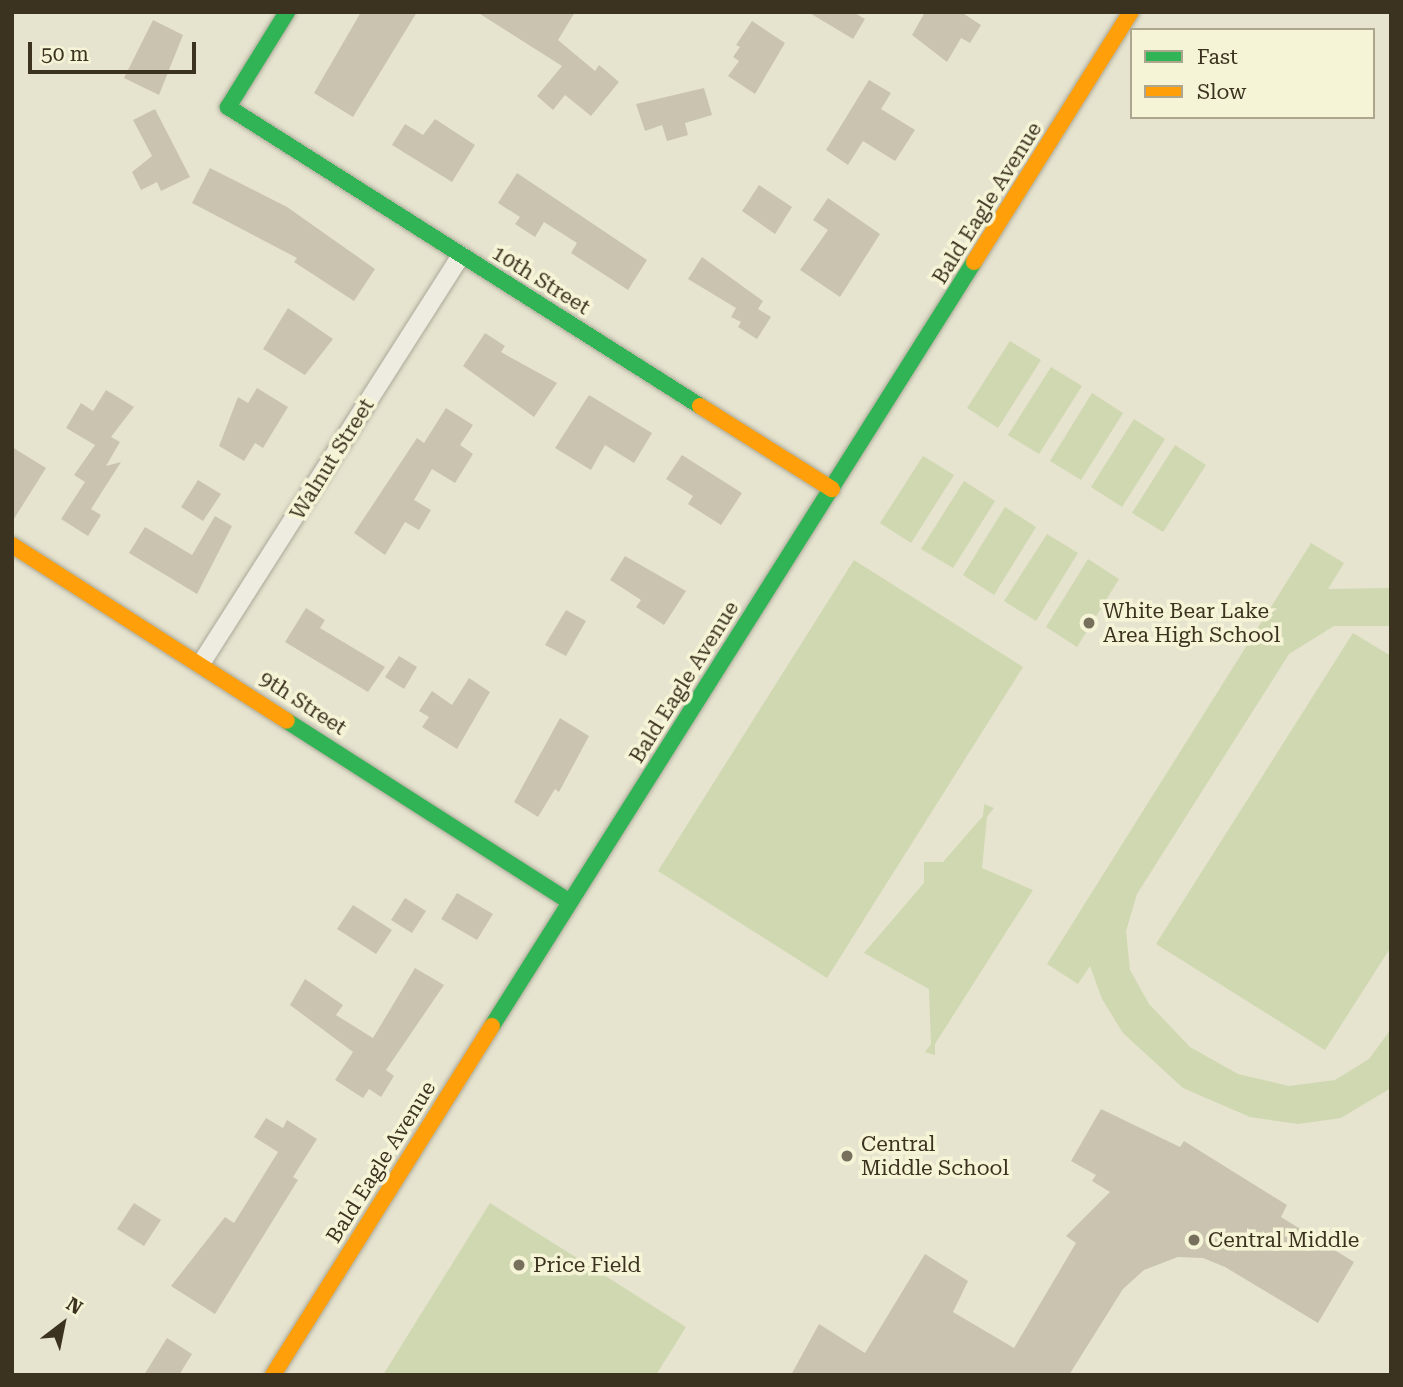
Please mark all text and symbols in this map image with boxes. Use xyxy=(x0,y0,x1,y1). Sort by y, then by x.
scale bar xyxy=(32,28,200,72)
legend xyxy=(1130,28,1375,119)
text: 50 m xyxy=(41,42,89,66)
text: Fast xyxy=(1197,45,1238,69)
text: Slow xyxy=(1197,80,1246,104)
street label: Bald Eagle Avenue xyxy=(927,117,1047,289)
street label: 10th Street xyxy=(487,240,595,320)
street label: Walnut Street xyxy=(285,394,379,524)
street label: Bald Eagle Avenue xyxy=(624,596,744,768)
place label: White Bear Lake Area High School xyxy=(1103,598,1280,648)
marker: White Bear Lake Area High School xyxy=(1081,615,1097,631)
street label: 9th Street xyxy=(255,666,351,740)
street label: Bald Eagle Avenue xyxy=(321,1076,441,1248)
place label: Central Middle School xyxy=(861,1131,1009,1181)
marker: Central Middle School xyxy=(839,1148,855,1164)
place label: Central Middle xyxy=(1208,1227,1359,1253)
marker: Central Middle xyxy=(1186,1232,1202,1248)
place label: Price Field xyxy=(533,1252,641,1278)
marker: Price Field xyxy=(511,1257,527,1273)
north arrow xyxy=(28,1289,98,1359)
text: N xyxy=(62,1292,87,1319)

